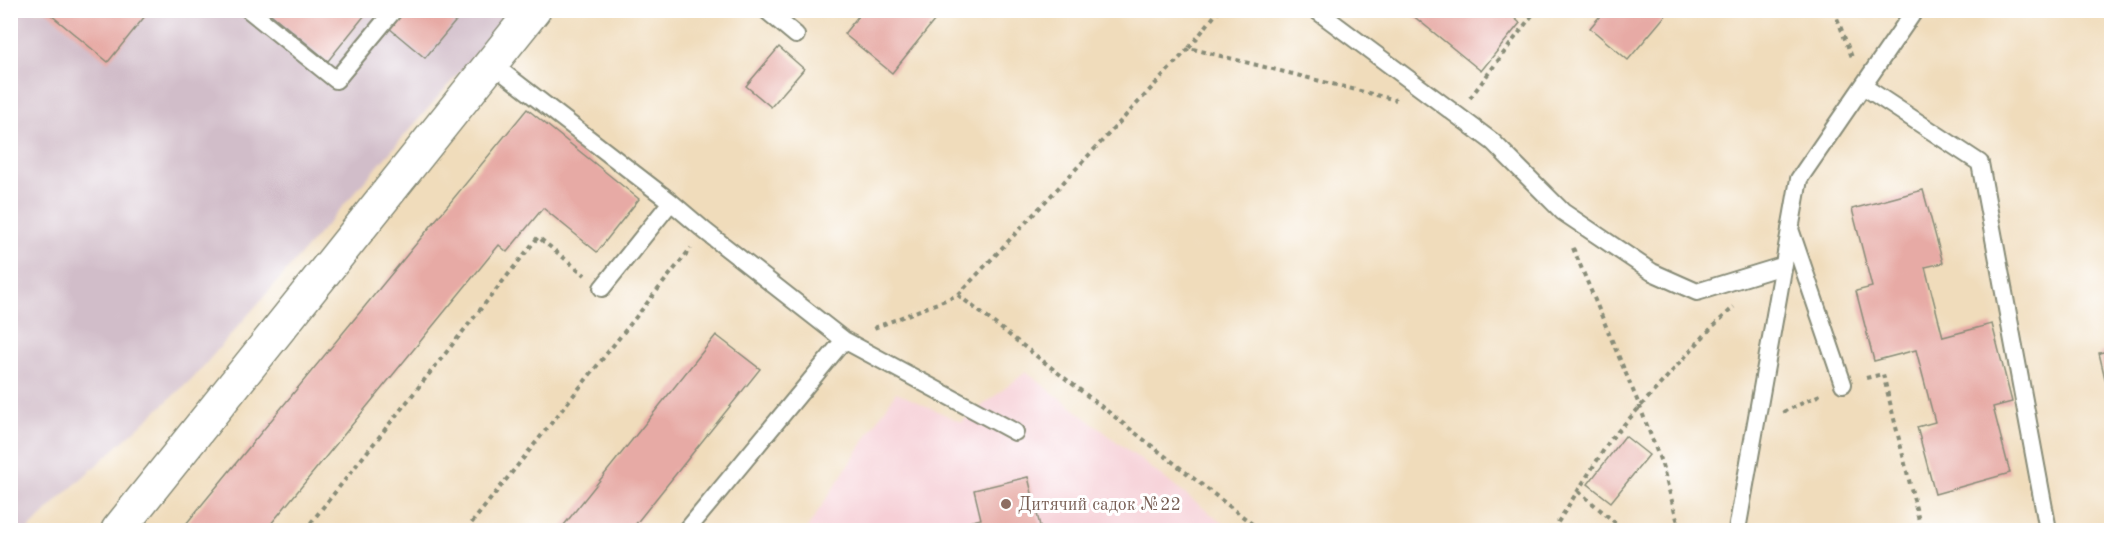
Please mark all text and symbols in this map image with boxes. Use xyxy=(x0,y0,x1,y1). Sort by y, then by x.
place label: Дитячий садок №22 xyxy=(1018,496,1181,514)
marker: Дитячий садок №22 xyxy=(999,497,1013,511)

